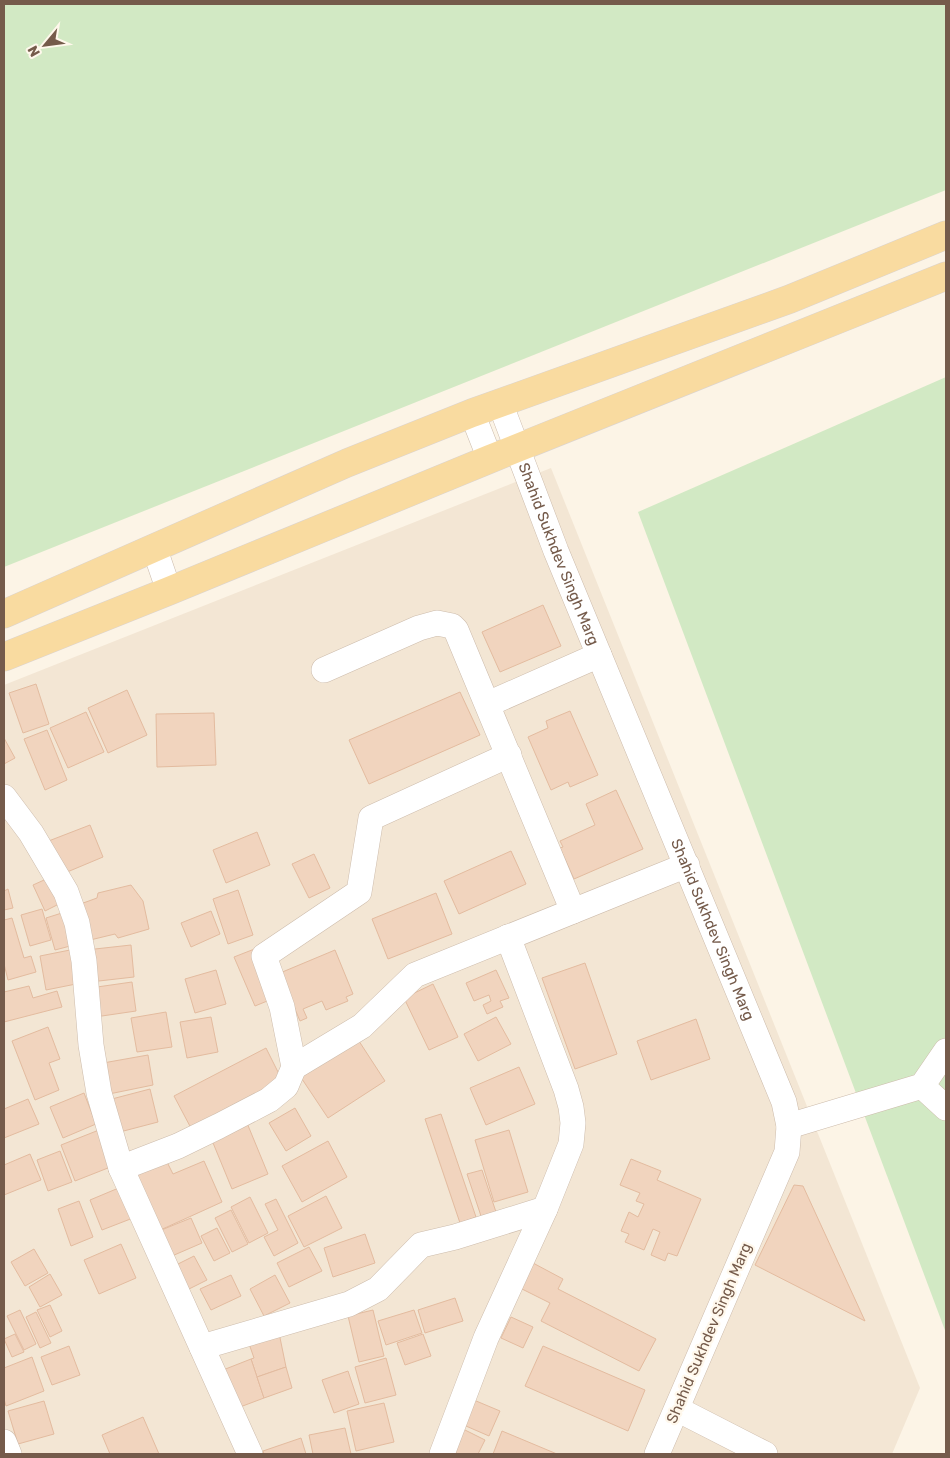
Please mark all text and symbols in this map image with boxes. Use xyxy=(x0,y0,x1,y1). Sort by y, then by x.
north arrow xyxy=(20,20,70,70)
text: N xyxy=(24,43,44,60)
street label: Shahid Sukhdev Singh Marg xyxy=(514,460,603,648)
street label: Shahid Sukhdev Singh Marg xyxy=(667,836,758,1023)
street label: Shahid Sukhdev Singh Marg xyxy=(663,1240,755,1426)

